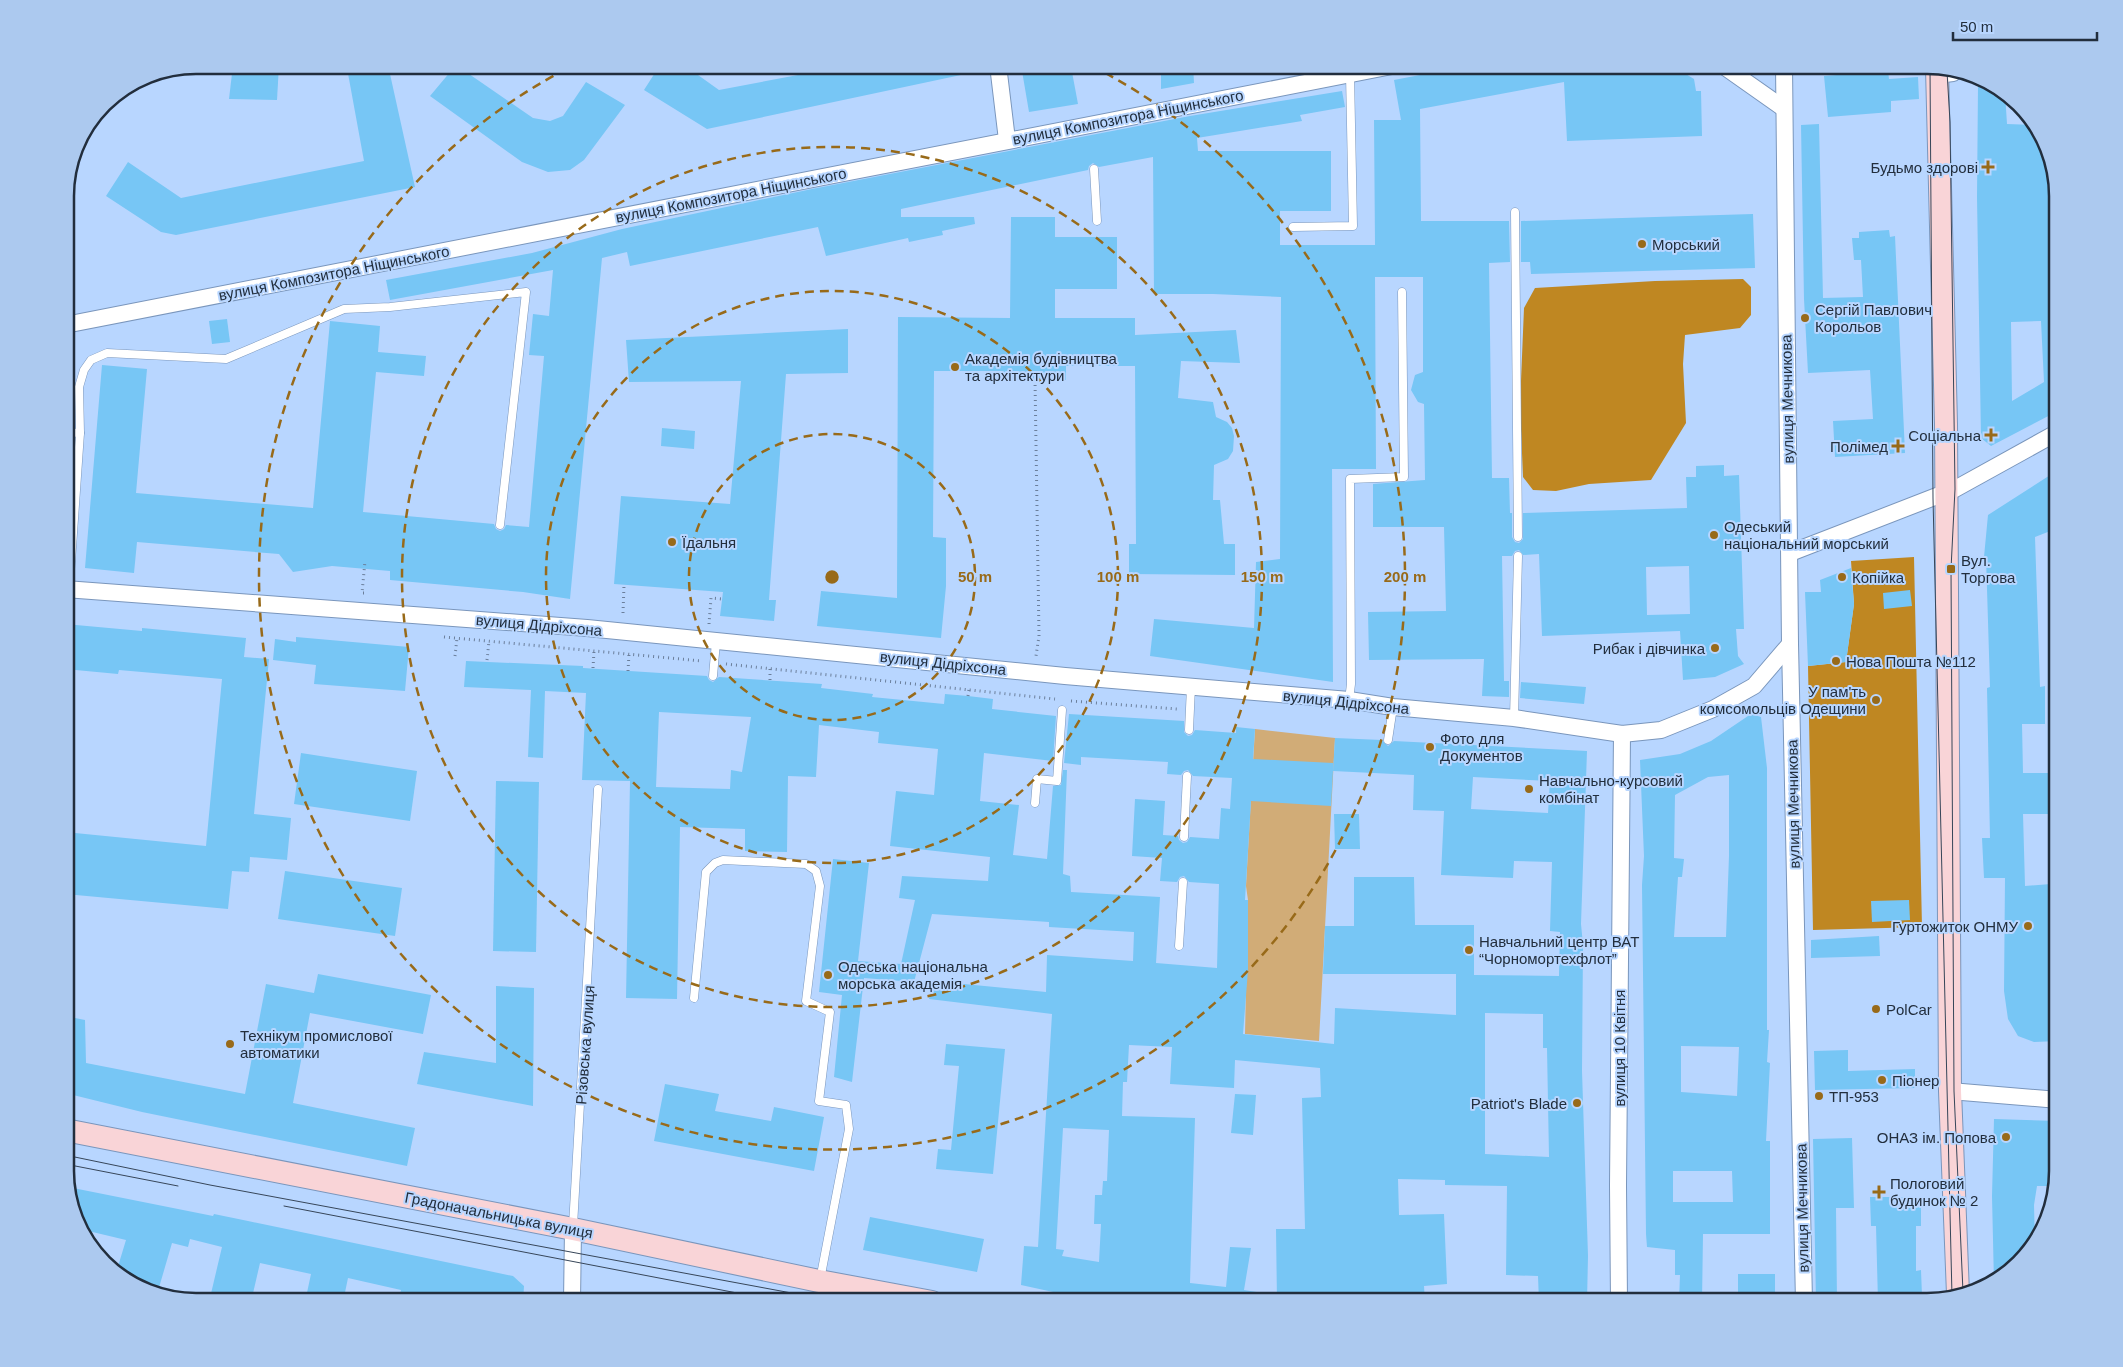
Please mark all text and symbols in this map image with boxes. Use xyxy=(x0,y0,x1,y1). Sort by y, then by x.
scale bar xyxy=(1953,10,2097,42)
text: 50 m xyxy=(1960,18,1993,35)
street label: вулиця Композитора Ніщинського xyxy=(1011,86,1245,148)
place label: Будьмо здорові xyxy=(1870,159,1978,176)
marker: Будьмо здорові xyxy=(1982,161,1994,173)
street label: вулиця Композитора Ніщинського xyxy=(614,164,848,226)
place label: Морський xyxy=(1652,236,1720,253)
marker: Морський xyxy=(1636,238,1648,250)
street label: вулиця Композитора Ніщинського xyxy=(217,242,451,304)
place label: Сергій Павлович Корольов xyxy=(1815,301,1932,335)
marker: Сергій Павлович Корольов xyxy=(1799,312,1811,324)
street label: вулиця Мечникова xyxy=(1777,334,1797,464)
place label: Академія будівництва та архітектури xyxy=(965,350,1118,384)
marker: Академія будівництва та архітектури xyxy=(949,361,961,373)
place label: Соціальна xyxy=(1908,427,1982,444)
marker: Соціальна xyxy=(1985,429,1997,441)
place label: Полімед xyxy=(1830,438,1888,455)
marker: Полімед xyxy=(1892,440,1904,452)
place label: Одеський національний морський xyxy=(1724,518,1889,552)
marker: Одеський національний морський xyxy=(1708,529,1720,541)
place label: Їдальня xyxy=(682,534,736,551)
marker: Їдальня xyxy=(666,536,678,548)
place label: Вул. Торгова xyxy=(1961,552,2016,586)
marker: Вул. Торгова xyxy=(1945,563,1957,575)
centre of rings xyxy=(823,568,841,586)
text: 50 m xyxy=(958,568,992,585)
text: 100 m xyxy=(1097,568,1139,585)
text: 150 m xyxy=(1241,568,1283,585)
text: 200 m xyxy=(1384,568,1426,585)
place label: Копiйка xyxy=(1852,569,1905,586)
marker: Копiйка xyxy=(1836,571,1848,583)
street label: вулиця Дідріхсона xyxy=(475,611,604,639)
place label: Рибак і дівчинка xyxy=(1593,640,1706,657)
marker: Рибак і дівчинка xyxy=(1709,642,1721,654)
street label: вулиця Дідріхсона xyxy=(879,648,1008,678)
place label: Нова Пошта №112 xyxy=(1846,653,1976,670)
marker: Нова Пошта №112 xyxy=(1830,655,1842,667)
place label: У пам'ть комсомольців Одещини xyxy=(1700,683,1866,717)
street label: вулиця Дідріхсона xyxy=(1282,687,1411,717)
marker: У пам'ть комсомольців Одещини xyxy=(1870,694,1882,706)
place label: Фото для Документов xyxy=(1440,730,1523,764)
street label: вулиця Мечникова xyxy=(1783,739,1803,869)
marker: Фото для Документов xyxy=(1424,741,1436,753)
place label: Навчально-курсовий комбінат xyxy=(1539,772,1683,806)
marker: Навчально-курсовий комбінат xyxy=(1523,783,1535,795)
place label: Гуртожиток ОНМУ xyxy=(1892,918,2018,935)
marker: Гуртожиток ОНМУ xyxy=(2022,920,2034,932)
place label: Навчальний центр ВАТ “Чорномортехфлот” xyxy=(1479,933,1639,967)
marker: Навчальний центр ВАТ “Чорномортехфлот” xyxy=(1463,944,1475,956)
place label: Одеська національна морська академія xyxy=(838,958,989,992)
marker: Одеська національна морська академія xyxy=(822,969,834,981)
street label: Різовська вулиця xyxy=(572,985,598,1105)
street label: вулиця 10 Квітня xyxy=(1611,990,1628,1107)
place label: PolCar xyxy=(1886,1001,1932,1018)
marker: PolCar xyxy=(1870,1003,1882,1015)
place label: Технікум промислової автоматики xyxy=(240,1027,393,1061)
marker: Технікум промислової автоматики xyxy=(224,1038,236,1050)
place label: Піонер xyxy=(1892,1072,1939,1089)
marker: Піонер xyxy=(1876,1074,1888,1086)
place label: ТП-953 xyxy=(1829,1088,1879,1105)
marker: ТП-953 xyxy=(1813,1090,1825,1102)
place label: Patriot's Blade xyxy=(1471,1095,1567,1112)
marker: Patriot's Blade xyxy=(1571,1097,1583,1109)
place label: ОНАЗ ім. Попова xyxy=(1877,1129,1997,1146)
marker: ОНАЗ ім. Попова xyxy=(2000,1131,2012,1143)
street label: вулиця Мечникова xyxy=(1792,1143,1812,1273)
place label: Пологовий будинок № 2 xyxy=(1890,1175,1978,1209)
marker: Пологовий будинок № 2 xyxy=(1872,1185,1886,1199)
street label: Градоначальницька вулиця xyxy=(404,1188,594,1242)

